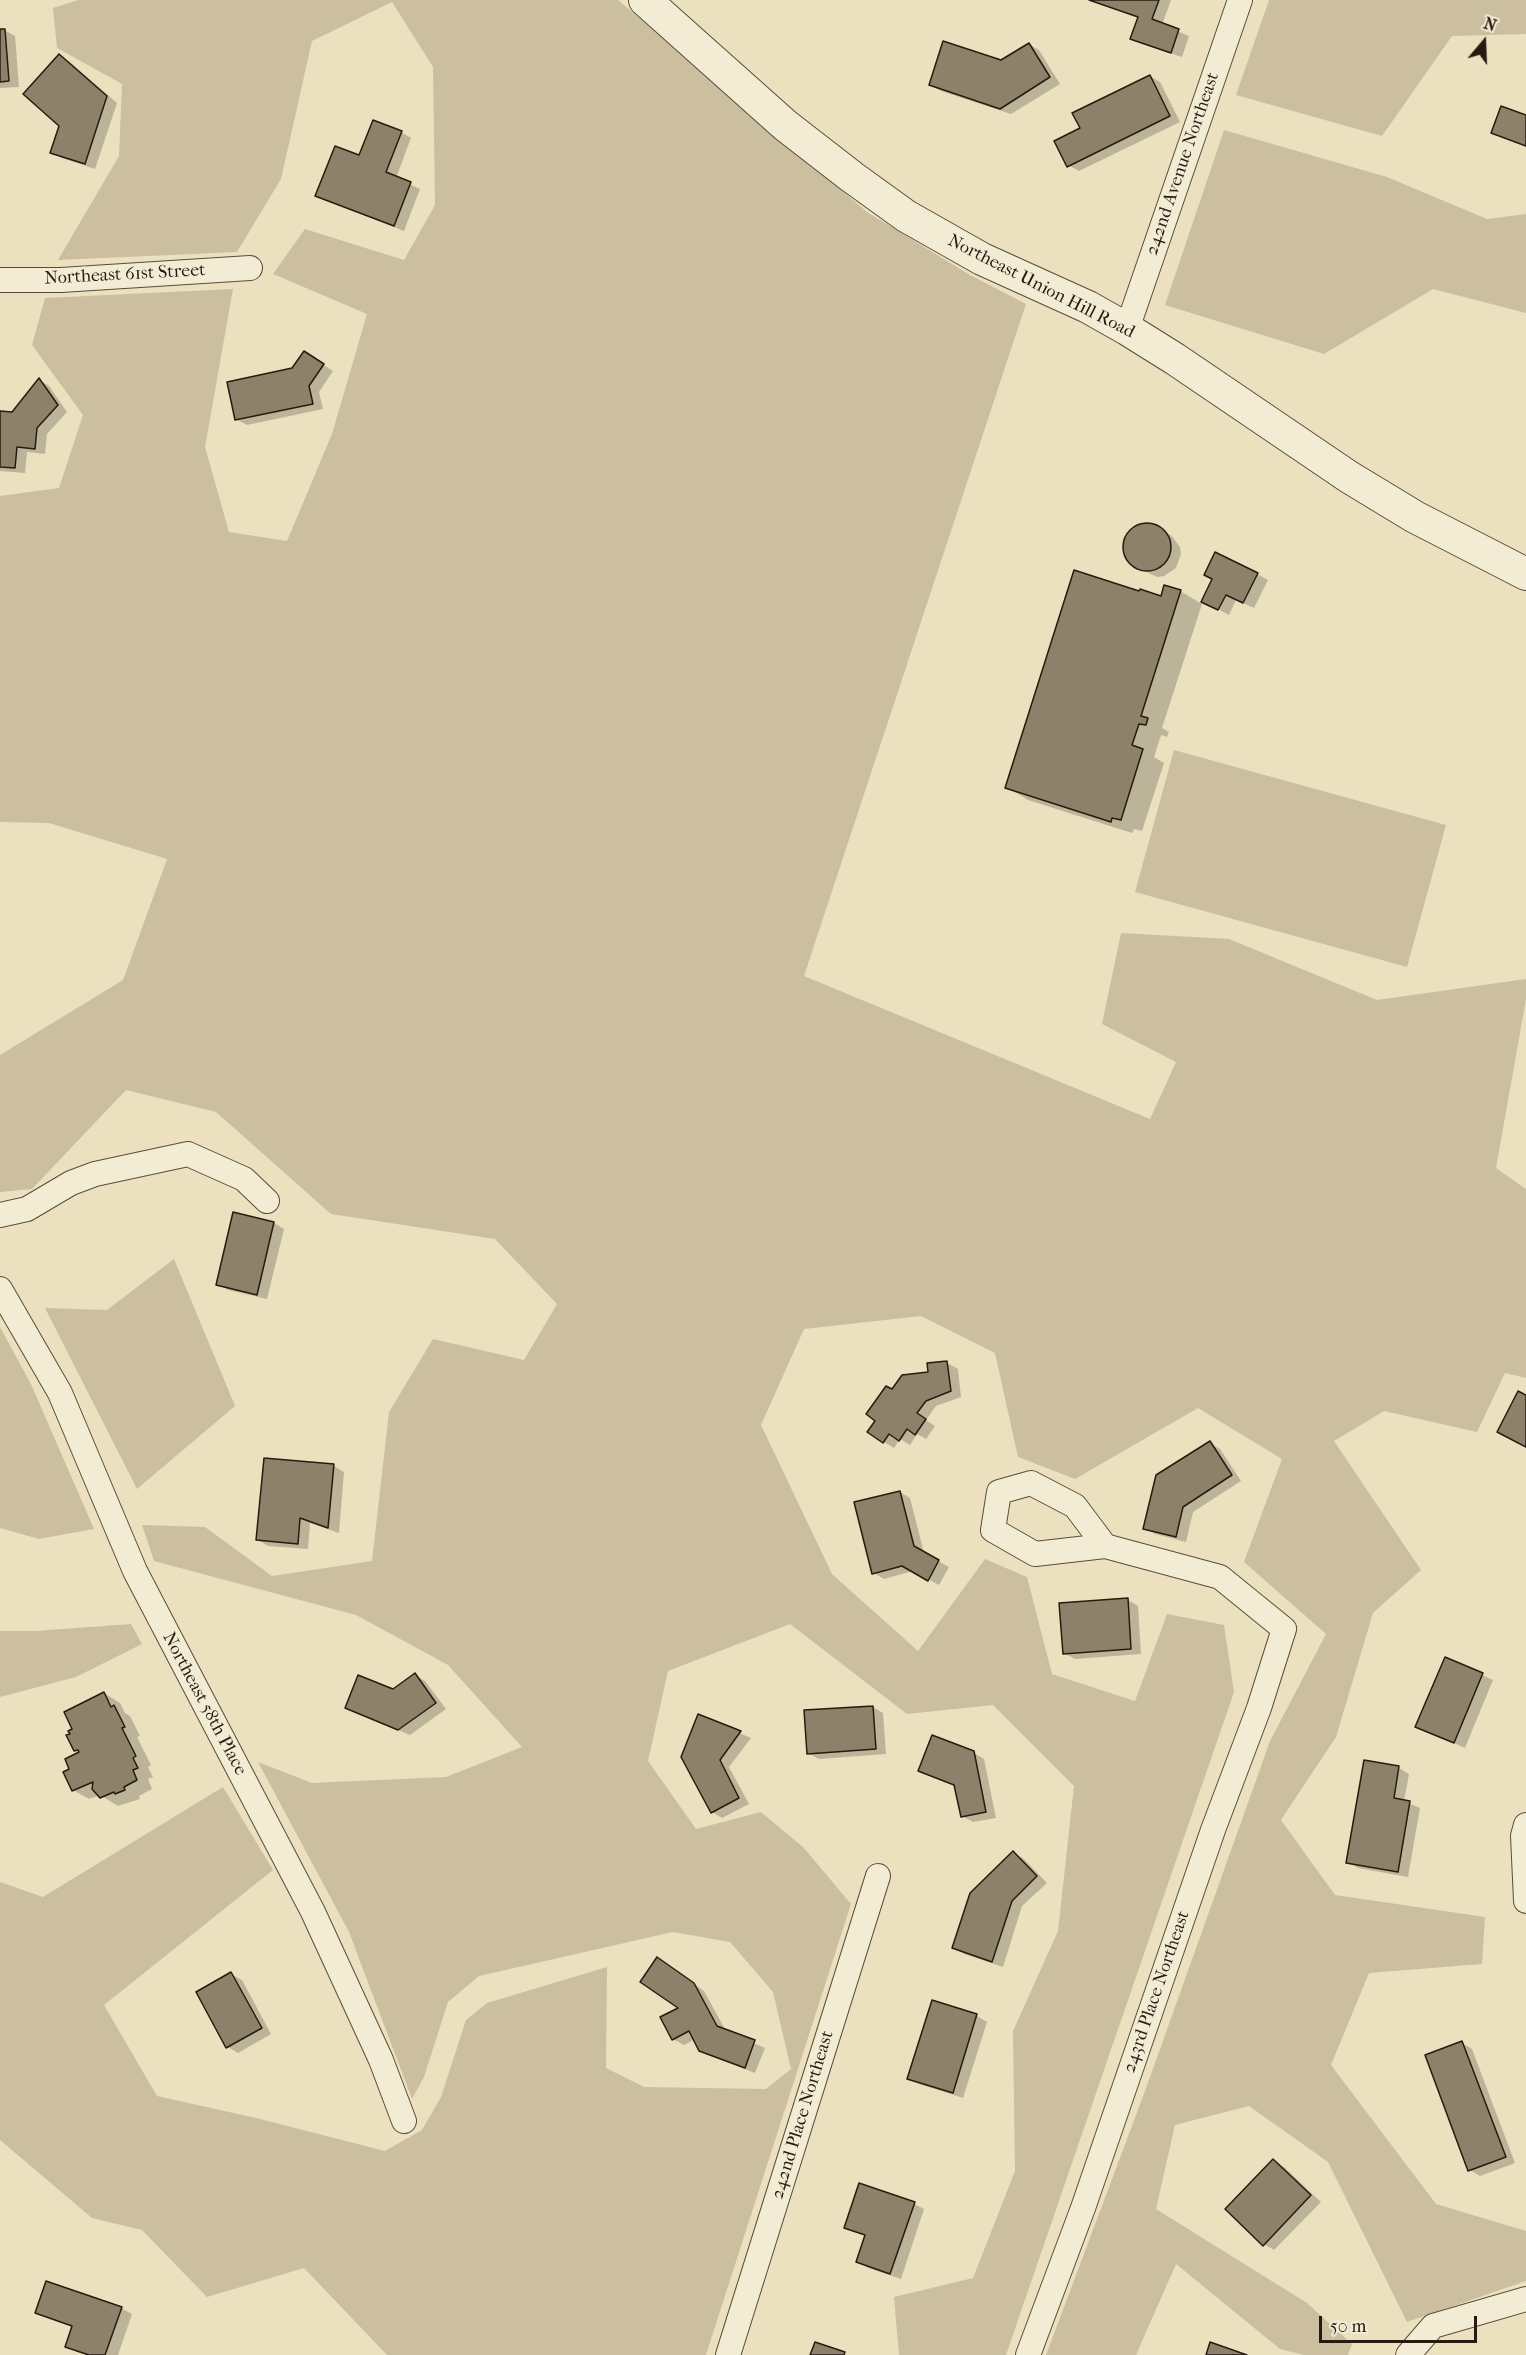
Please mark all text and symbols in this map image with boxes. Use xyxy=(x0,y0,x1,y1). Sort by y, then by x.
north arrow xyxy=(1454,12,1514,72)
text: N xyxy=(1481,14,1499,35)
street label: 242nd Avenue Northeast xyxy=(1142,70,1224,258)
street label: Northeast Union Hill Road xyxy=(944,230,1138,344)
street label: Northeast 61st Street xyxy=(44,260,206,290)
street label: Northeast 58th Place xyxy=(157,1629,251,1779)
street label: 243rd Place Northeast xyxy=(1119,1908,1195,2076)
street label: 242nd Place Northeast xyxy=(767,2028,839,2202)
scale bar xyxy=(1322,2304,1480,2342)
text: 50 m xyxy=(1330,2316,1366,2337)

